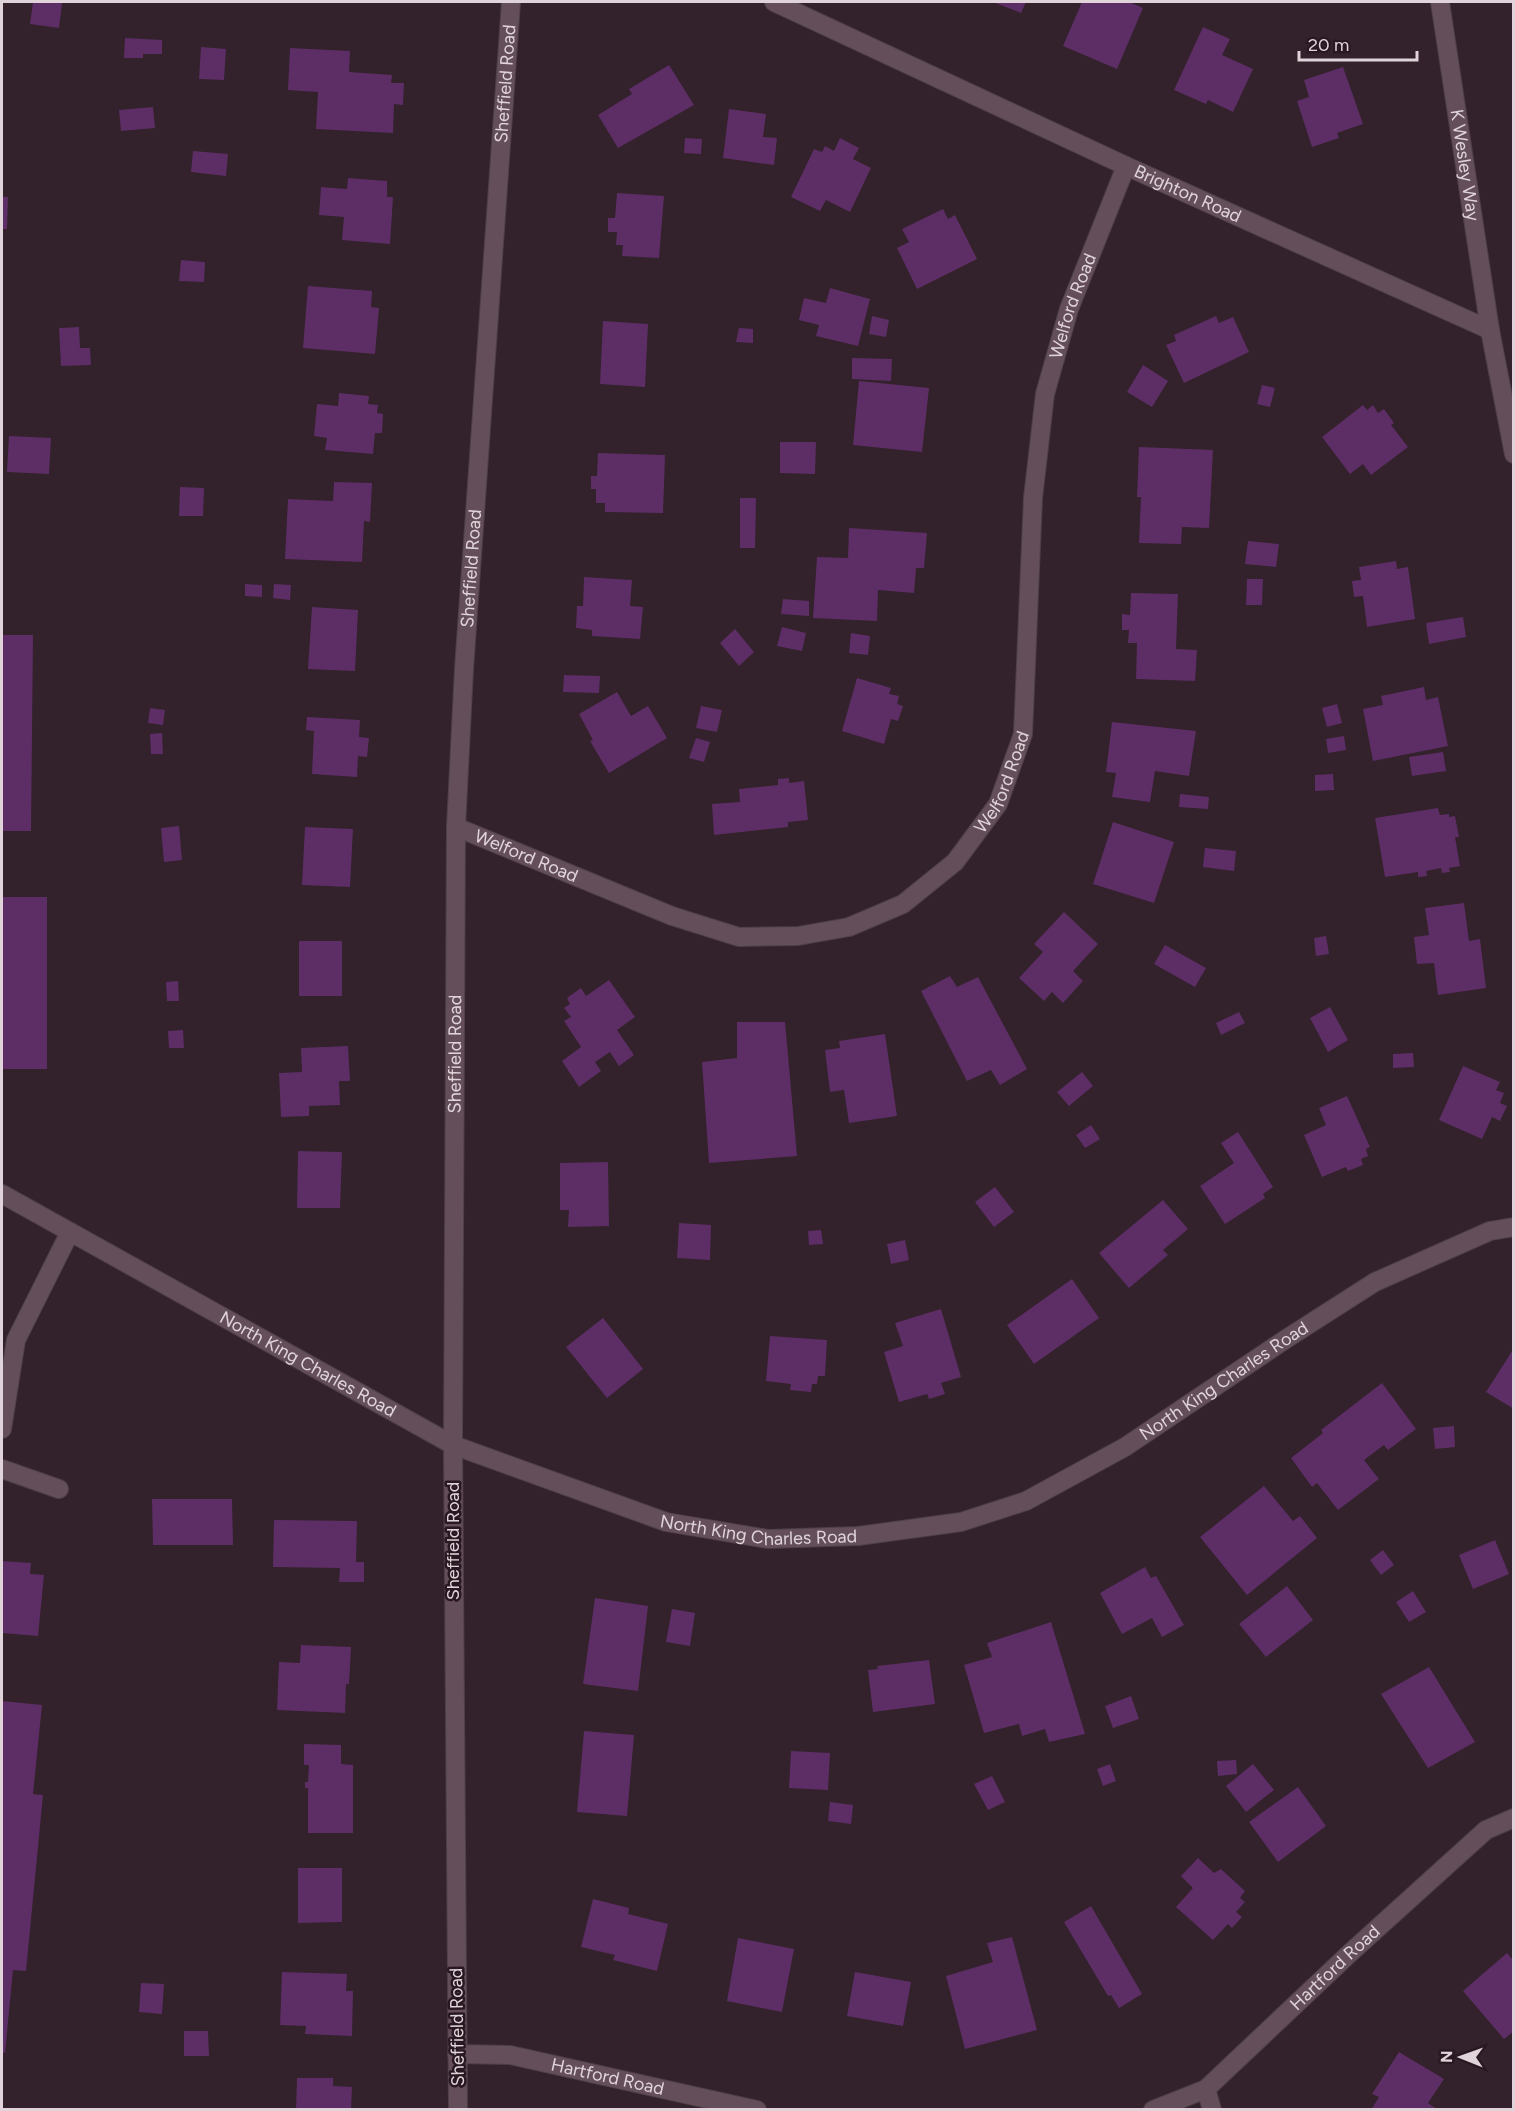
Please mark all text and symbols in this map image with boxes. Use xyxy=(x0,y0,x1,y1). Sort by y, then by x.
street label: Sheffield Road xyxy=(490,24,520,144)
scale bar xyxy=(1299,24,1418,62)
text: 20 m xyxy=(1308,34,1349,56)
street label: K Wesley Way xyxy=(1445,108,1484,223)
street label: Brighton Road xyxy=(1131,160,1245,227)
street label: Welford Road xyxy=(1045,250,1101,361)
street label: Sheffield Road xyxy=(456,508,486,628)
street label: Welford Road xyxy=(969,728,1034,837)
street label: Welford Road xyxy=(471,825,581,887)
street label: Sheffield Road xyxy=(444,995,466,1113)
street label: North King Charles Road xyxy=(216,1306,400,1422)
street label: North King Charles Road xyxy=(1135,1317,1312,1445)
street label: Sheffield Road xyxy=(442,1482,464,1600)
street label: North King Charles Road xyxy=(658,1510,858,1550)
street label: Hartford Road xyxy=(1285,1920,1384,2015)
street label: Sheffield Road xyxy=(445,1968,469,2086)
north arrow xyxy=(1431,2027,1491,2087)
text: N xyxy=(1437,2050,1456,2063)
street label: Hartford Road xyxy=(549,2053,666,2100)

